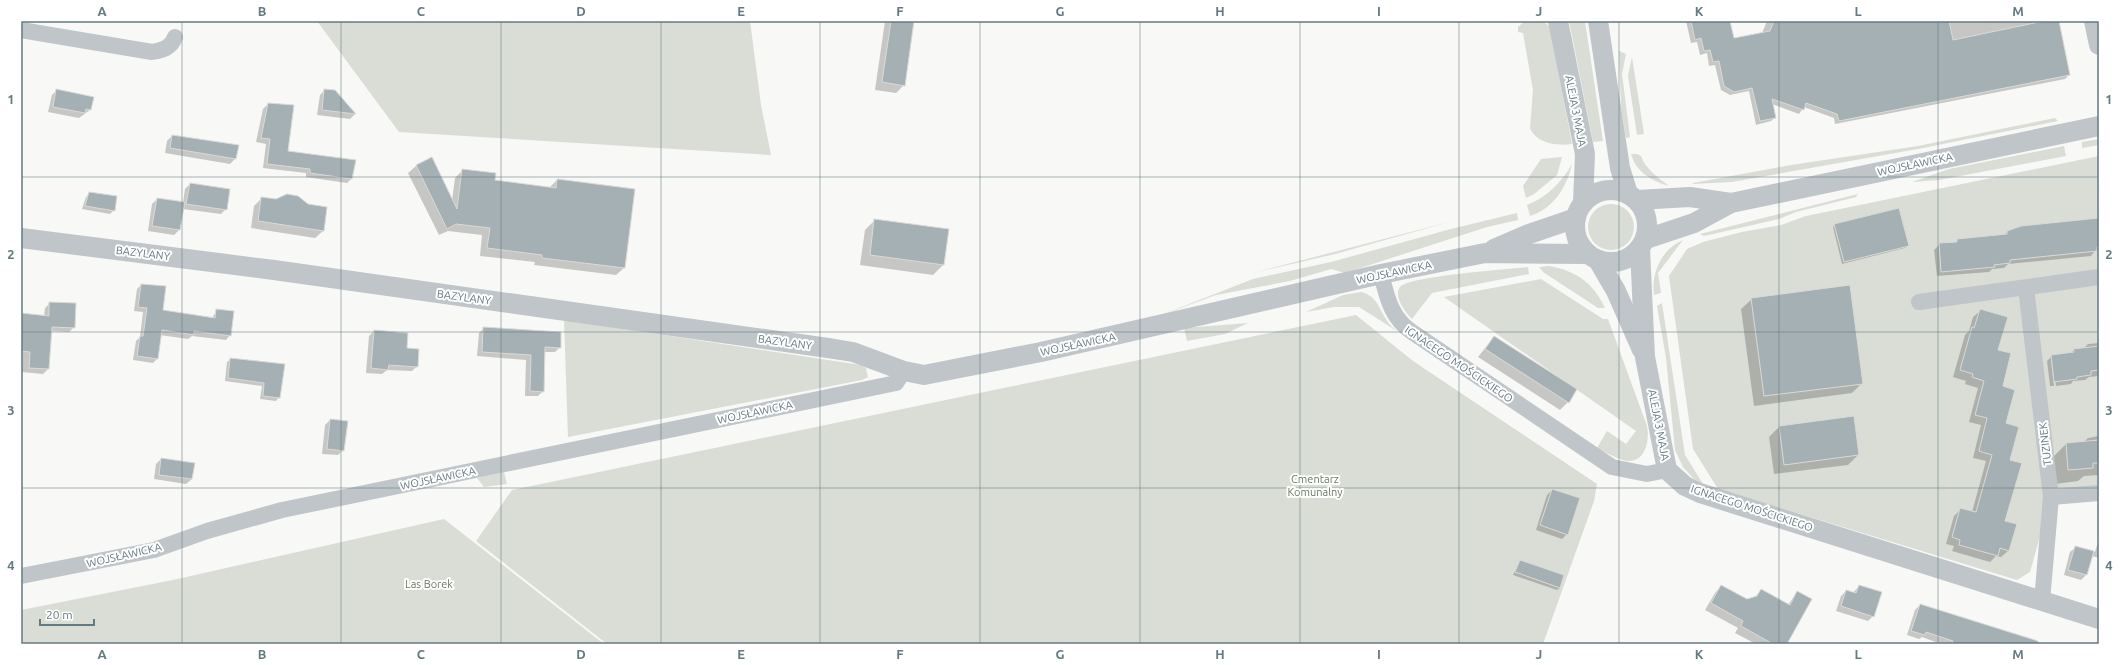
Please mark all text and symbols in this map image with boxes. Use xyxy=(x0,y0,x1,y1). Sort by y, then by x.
text: A xyxy=(97,4,107,18)
text: B xyxy=(258,4,267,18)
text: C xyxy=(417,4,426,18)
text: D xyxy=(576,4,586,18)
text: E xyxy=(737,4,745,18)
text: F xyxy=(896,4,904,18)
text: G xyxy=(1056,4,1065,18)
text: H xyxy=(1215,4,1225,18)
text: I xyxy=(1377,4,1381,18)
text: J xyxy=(1536,4,1542,18)
text: K xyxy=(1695,4,1704,18)
text: L xyxy=(1854,4,1862,18)
text: M xyxy=(2012,4,2024,18)
street label: ALEJA 3 MAJA xyxy=(1563,74,1589,149)
text: 1 xyxy=(7,92,15,106)
text: 1 xyxy=(2105,92,2113,106)
street label: WOJSŁAWICKA xyxy=(1876,150,1955,178)
street label: BAZYLANY xyxy=(115,244,171,262)
text: 2 xyxy=(7,247,15,261)
text: 2 xyxy=(2105,247,2113,261)
street label: WOJSŁAWICKA xyxy=(1355,258,1434,286)
street label: BAZYLANY xyxy=(436,287,492,307)
street label: IGNACEGO MOŚCICKIEGO xyxy=(1403,323,1516,405)
street label: WOJSŁAWICKA xyxy=(1039,330,1118,358)
street label: BAZYLANY xyxy=(757,332,813,352)
street label: ALEJA 3 MAJA xyxy=(1646,388,1672,463)
street label: WOJSŁAWICKA xyxy=(716,398,795,426)
text: 3 xyxy=(7,403,15,417)
text: 3 xyxy=(2105,403,2113,417)
street label: TUZINEK xyxy=(2036,421,2054,466)
street label: WOJSŁAWICKA xyxy=(399,464,478,492)
park label: Cmentarz Komunalny xyxy=(1287,473,1343,498)
street label: IGNACEGO MOŚCICKIEGO xyxy=(1689,482,1815,533)
street label: WOJSŁAWICKA xyxy=(85,540,164,569)
text: 4 xyxy=(7,558,15,572)
text: 4 xyxy=(2105,558,2113,572)
park label: Las Borek xyxy=(405,578,453,590)
scale bar xyxy=(40,601,94,627)
text: 20 m xyxy=(46,608,73,621)
text: A xyxy=(97,647,107,661)
text: B xyxy=(258,647,267,661)
text: C xyxy=(417,647,426,661)
text: D xyxy=(576,647,586,661)
text: E xyxy=(737,647,745,661)
text: F xyxy=(896,647,904,661)
text: G xyxy=(1056,647,1065,661)
text: H xyxy=(1215,647,1225,661)
text: I xyxy=(1377,647,1381,661)
text: J xyxy=(1536,647,1542,661)
text: K xyxy=(1695,647,1704,661)
text: L xyxy=(1854,647,1862,661)
text: M xyxy=(2012,647,2024,661)

